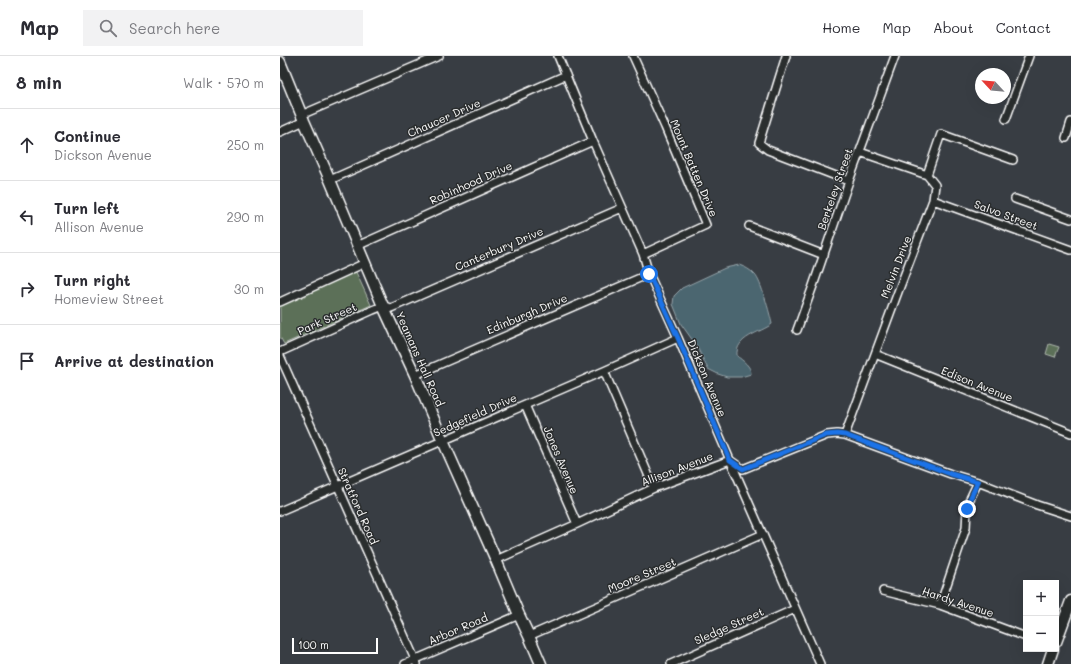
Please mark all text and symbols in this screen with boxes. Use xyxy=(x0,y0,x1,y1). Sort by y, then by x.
search box xyxy=(83,10,363,46)
text: Map xyxy=(20,15,59,40)
icon: search xyxy=(97,17,119,39)
text: Search here xyxy=(129,18,220,38)
text: Home xyxy=(822,18,860,37)
text: Map xyxy=(882,18,911,37)
text: About xyxy=(933,18,974,37)
text: Contact xyxy=(996,18,1051,37)
north arrow xyxy=(975,68,1011,104)
text: 8 min xyxy=(16,71,62,93)
text: Walk · 570 m xyxy=(183,74,264,91)
street label: Chaucer Drive xyxy=(405,95,483,140)
street label: Mount Batten Drive xyxy=(667,117,722,219)
text: Continue xyxy=(54,126,121,146)
icon: ahead xyxy=(16,134,38,156)
text: 250 m xyxy=(227,136,264,153)
text: Dickson Avenue xyxy=(54,146,152,163)
street label: Berkeley Street xyxy=(813,146,856,232)
street label: Robinhood Drive xyxy=(427,158,515,207)
street label: Salvo Street xyxy=(972,196,1040,233)
text: Turn left xyxy=(54,198,119,218)
icon: left xyxy=(16,206,38,228)
text: 290 m xyxy=(227,208,264,225)
text: Allison Avenue xyxy=(54,218,144,235)
street label: Canterbury Drive xyxy=(452,223,546,274)
street label: Melvin Drive xyxy=(877,233,914,300)
route start xyxy=(640,265,658,283)
text: Turn right xyxy=(54,270,131,290)
icon: right xyxy=(16,278,38,300)
text: 30 m xyxy=(234,280,264,297)
text: Homeview Street xyxy=(54,290,164,307)
street label: Edinburgh Drive xyxy=(484,290,570,337)
street label: Park Street xyxy=(295,299,359,338)
street label: Yeamans Hall Road xyxy=(393,309,448,409)
street label: Dickson Avenue xyxy=(684,337,731,419)
icon: arrive xyxy=(16,350,38,372)
text: Arrive at destination xyxy=(54,351,214,371)
street label: Edison Avenue xyxy=(939,362,1015,405)
street label: Sedgefield Drive xyxy=(431,389,519,440)
street label: Jones Avenue xyxy=(540,424,583,496)
street label: Allison Avenue xyxy=(639,448,715,489)
street label: Stratford Road xyxy=(335,465,382,547)
route end xyxy=(958,500,976,518)
street label: Moore Street xyxy=(605,553,678,596)
map controls xyxy=(1023,580,1059,652)
button: + xyxy=(1023,580,1059,616)
street label: Hardy Avenue xyxy=(920,583,996,620)
street label: Sledge Street xyxy=(692,603,766,648)
street label: Arbor Road xyxy=(426,609,490,648)
button: − xyxy=(1023,616,1059,652)
scale bar xyxy=(292,636,378,655)
text: 100 m xyxy=(298,637,329,652)

